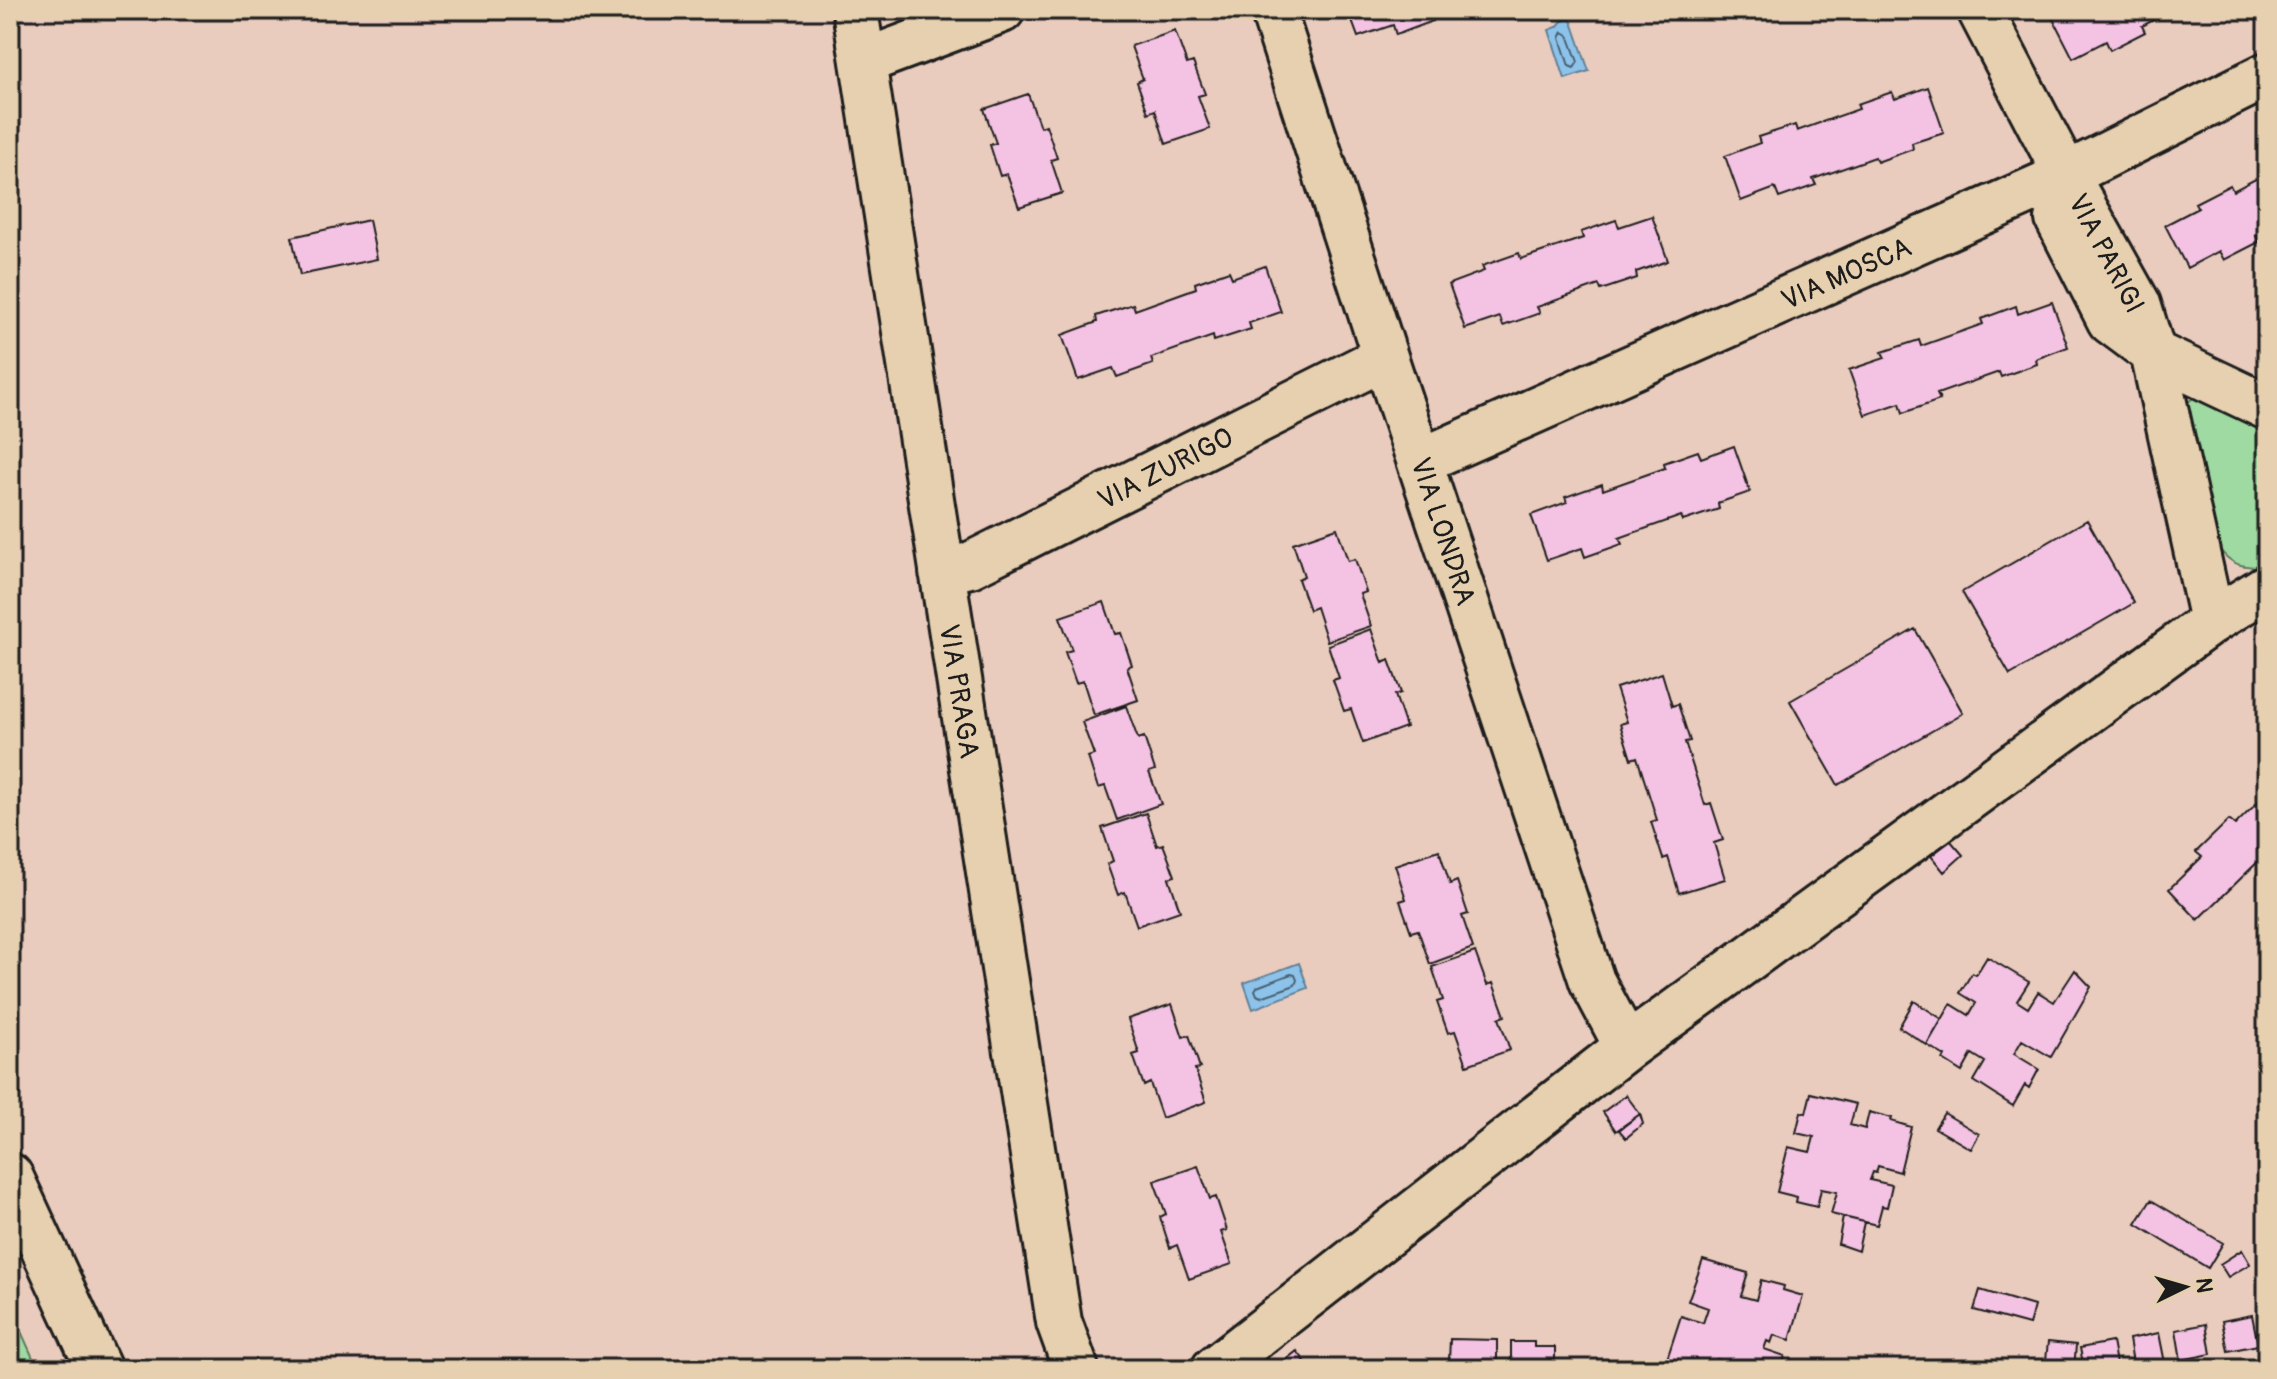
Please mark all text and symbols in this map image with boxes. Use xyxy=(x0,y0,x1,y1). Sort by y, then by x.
street label: VIA PARIGI xyxy=(2060,188,2152,319)
street label: VIA MOSCA xyxy=(1776,230,1917,319)
street label: VIA ZURIGO xyxy=(1092,420,1239,518)
street label: VIA LONDRA xyxy=(1402,453,1483,610)
street label: VIA PRAGA xyxy=(931,622,986,761)
north arrow xyxy=(2145,1247,2225,1327)
text: N xyxy=(2189,1277,2219,1294)

